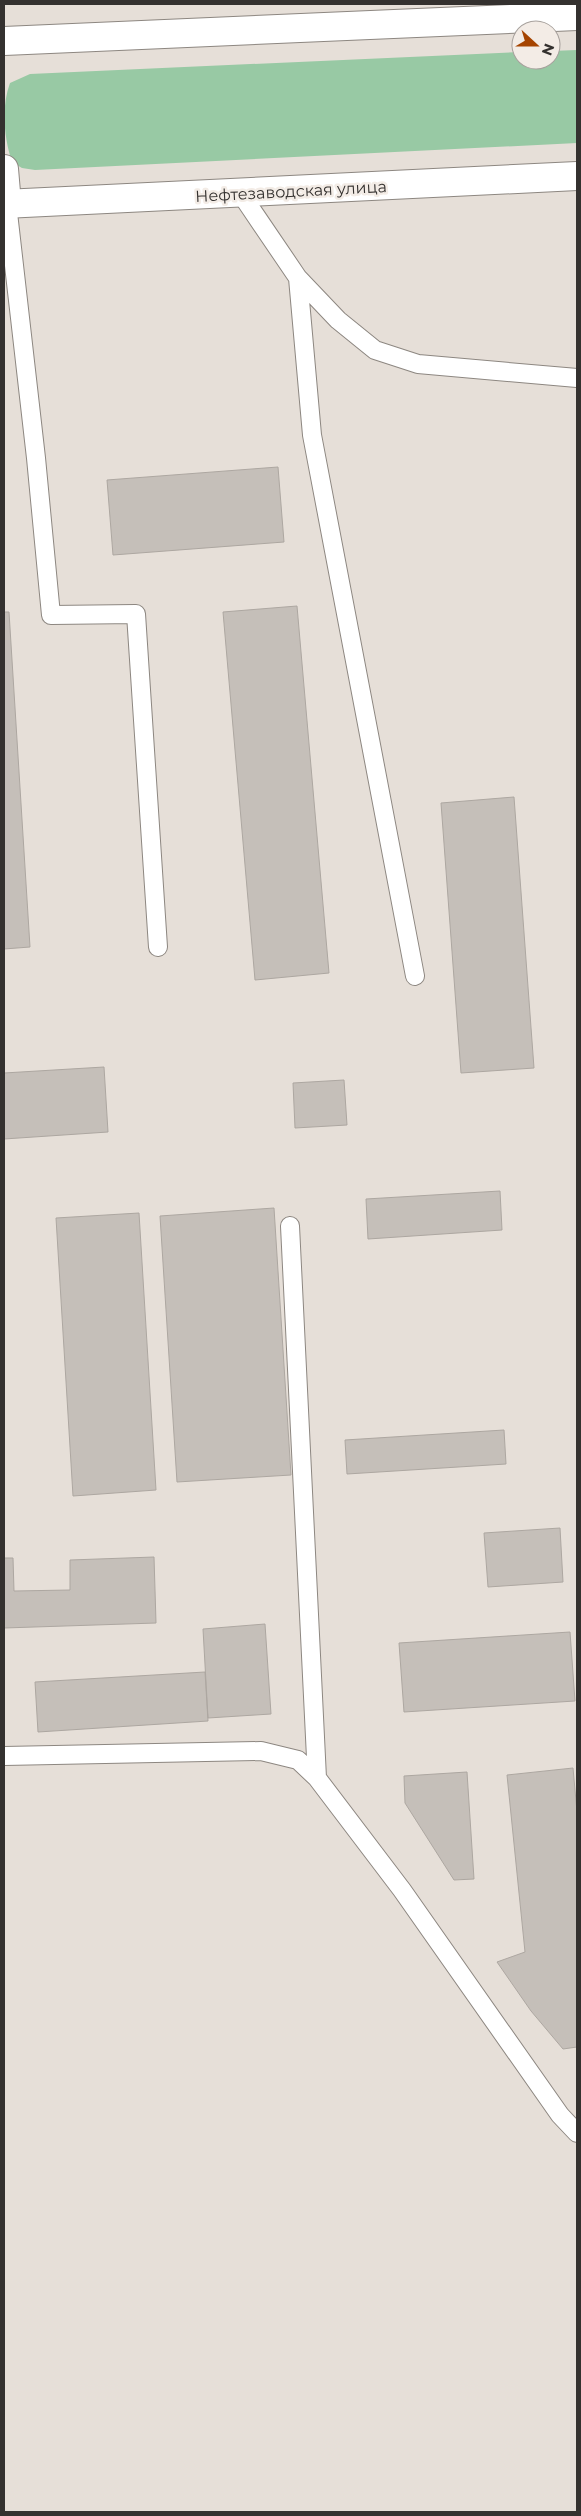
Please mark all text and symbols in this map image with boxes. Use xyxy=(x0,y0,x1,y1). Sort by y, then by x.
north arrow xyxy=(511,20,561,70)
text: N xyxy=(538,41,559,58)
street label: Нефтезаводская улица xyxy=(195,177,387,206)

